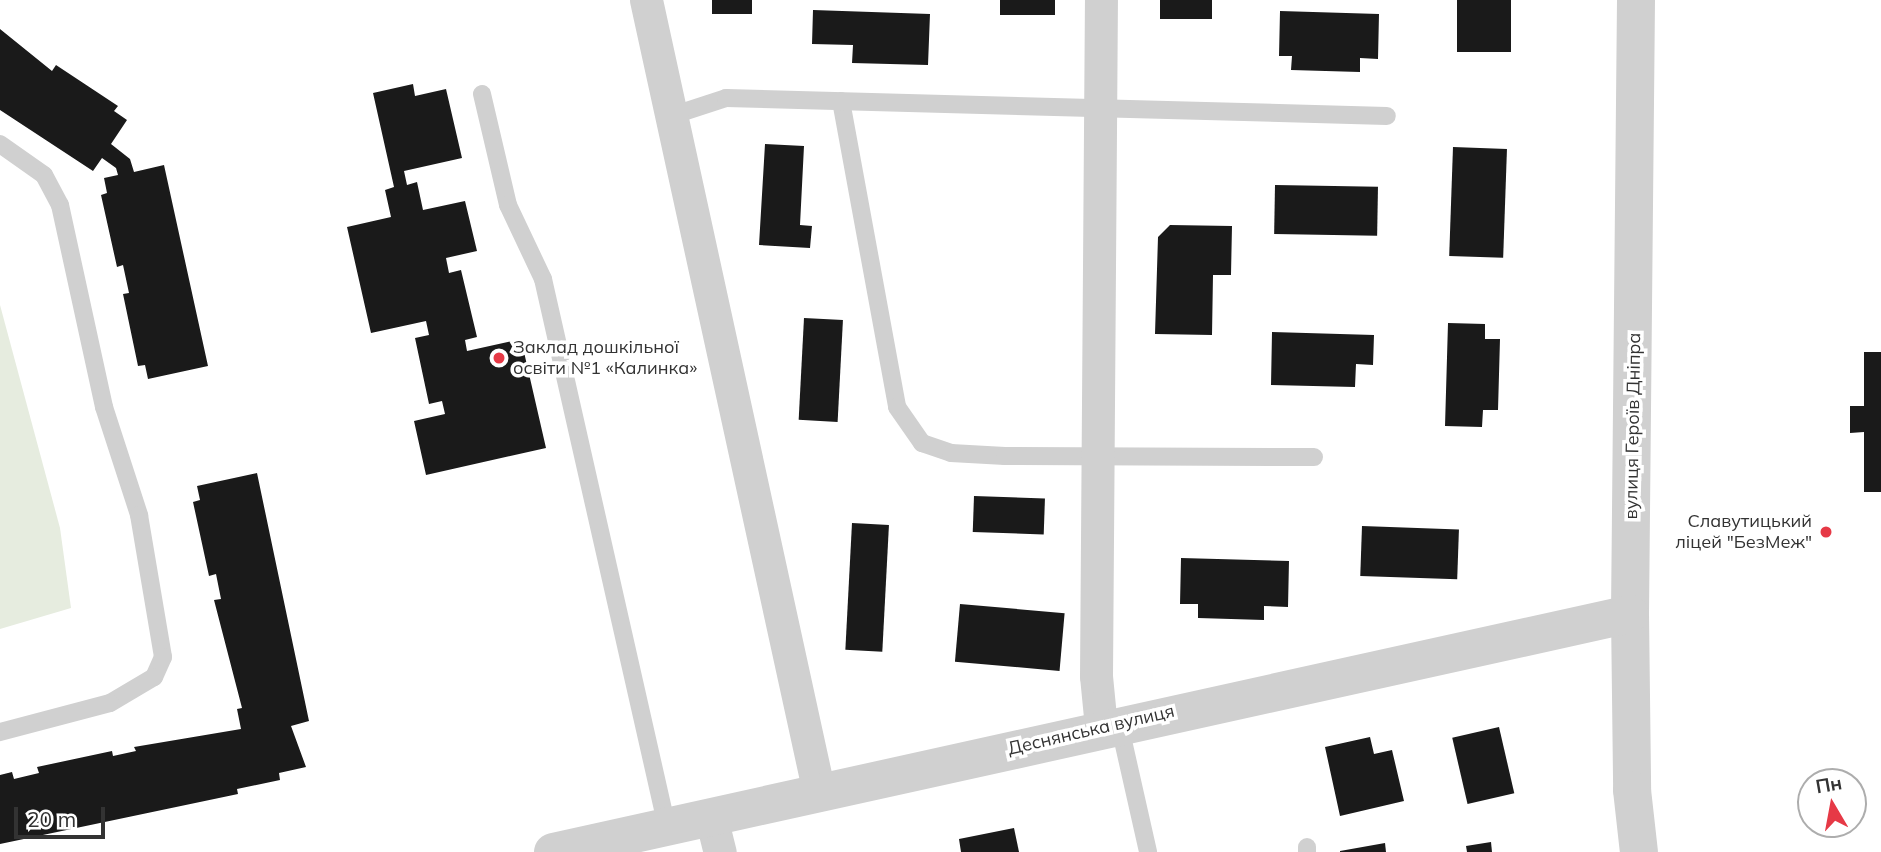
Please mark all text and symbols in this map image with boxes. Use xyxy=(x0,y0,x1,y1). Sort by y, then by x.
street label: вулиця Героїв Дніпра xyxy=(1621,332,1645,520)
place label: Заклад дошкільної освіти №1 «Калинка» xyxy=(513,337,697,380)
marker: Заклад дошкільної освіти №1 «Калинка» xyxy=(491,350,507,366)
place label: Славутицький ліцей "БезМеж" xyxy=(1675,511,1812,554)
marker: Славутицький ліцей "БезМеж" xyxy=(1818,524,1834,540)
street label: Деснянська вулиця xyxy=(1005,700,1177,760)
north arrow xyxy=(1797,768,1867,838)
text: Пн xyxy=(1814,770,1844,798)
scale bar xyxy=(18,792,108,836)
text: 20 m xyxy=(27,806,76,832)

